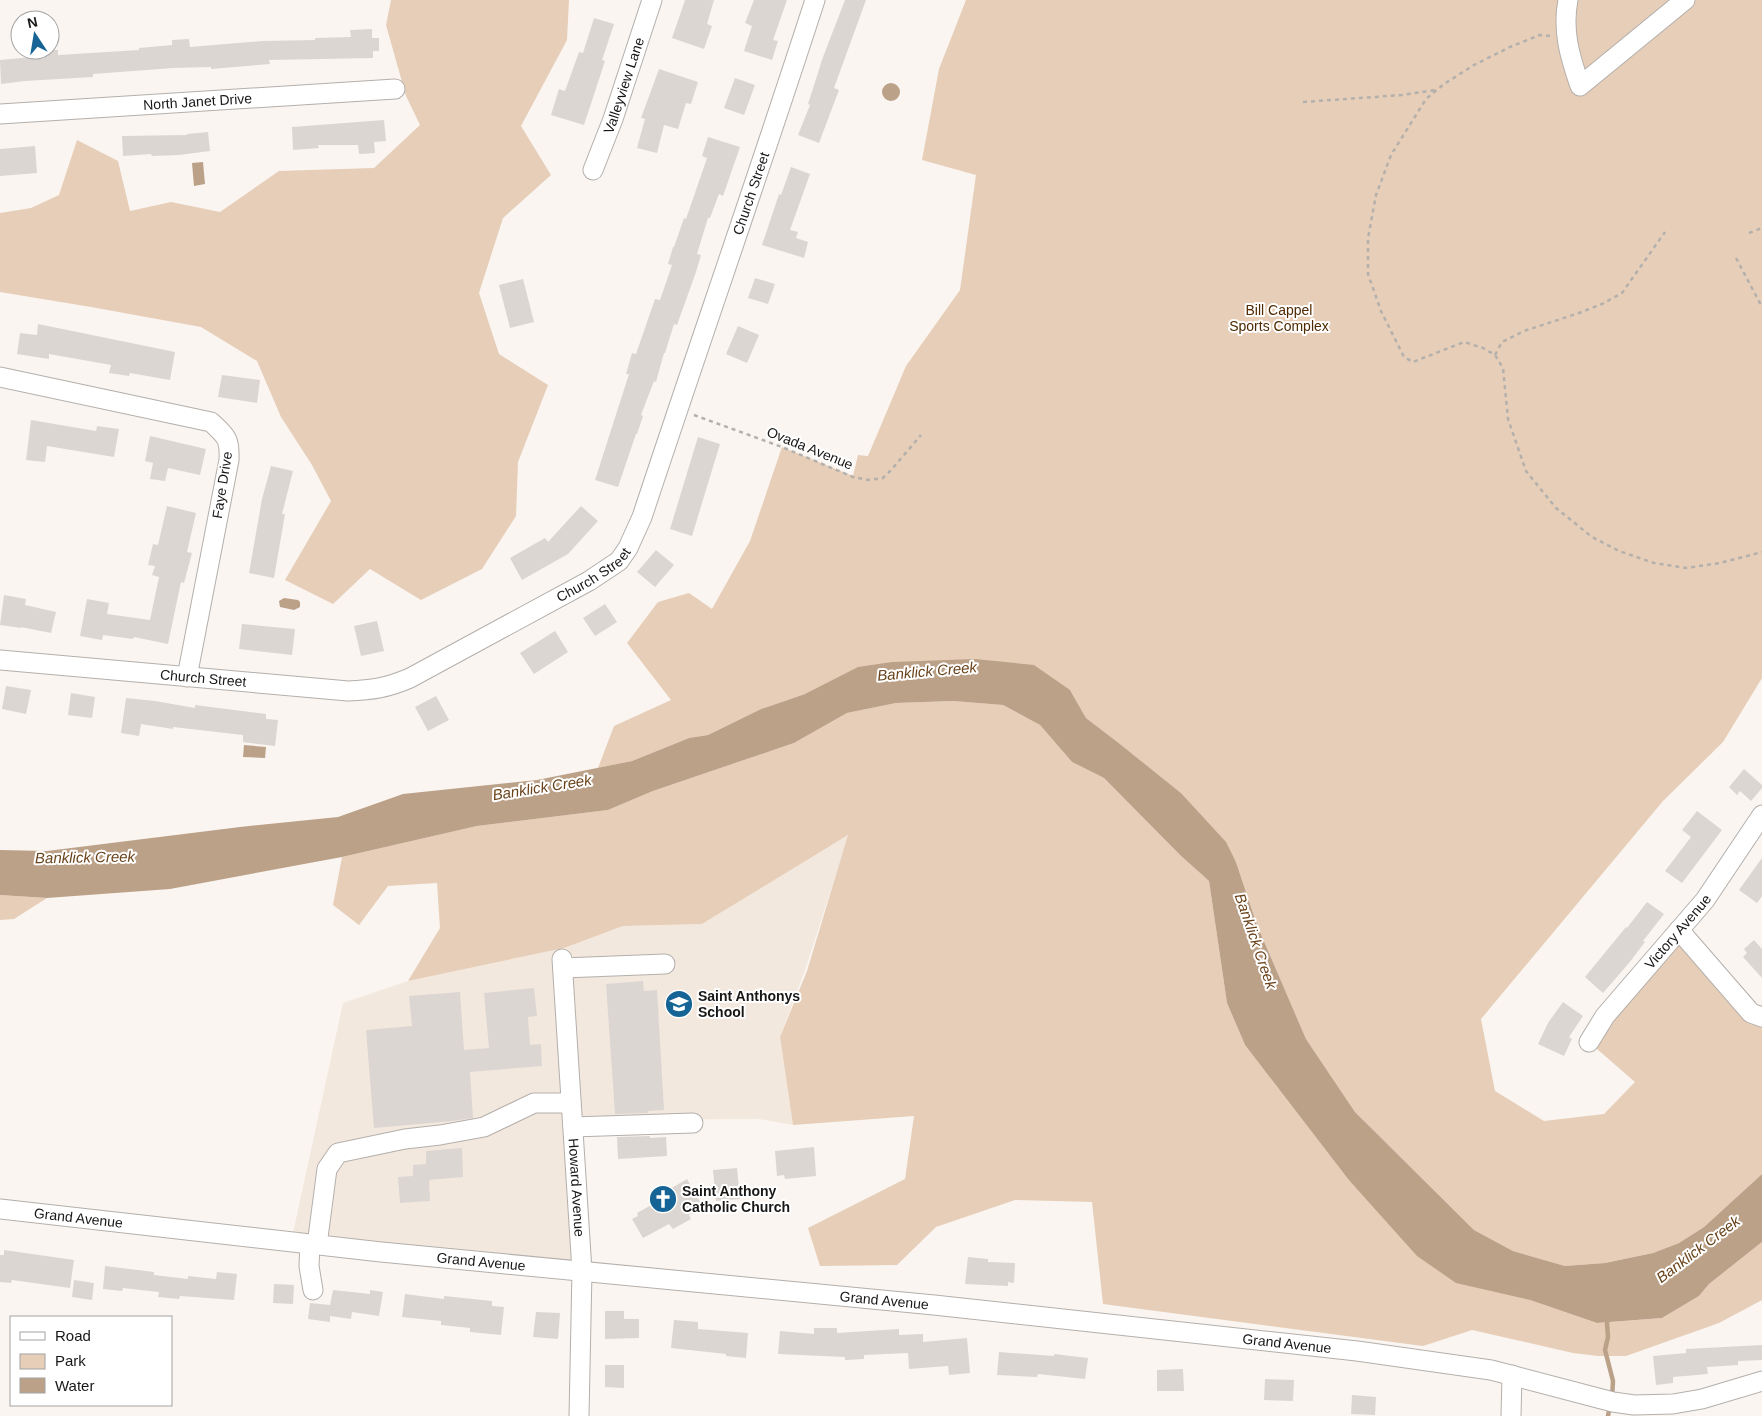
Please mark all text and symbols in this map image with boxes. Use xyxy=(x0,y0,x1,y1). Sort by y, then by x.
north arrow xyxy=(10,10,60,60)
text: N xyxy=(26,13,39,31)
street label: Valleyview Lane xyxy=(600,35,647,136)
street label: North Janet Drive xyxy=(143,90,253,113)
street label: Church Street xyxy=(730,150,772,237)
park label: Bill Cappel Sports Complex xyxy=(1229,302,1329,334)
street label: Ovada Avenue xyxy=(765,423,856,473)
street label: Faye Drive xyxy=(209,450,235,520)
street label: Church Street xyxy=(554,544,634,605)
water label: Banklick Creek xyxy=(876,658,979,684)
street label: Church Street xyxy=(159,666,247,690)
water label: Banklick Creek xyxy=(491,771,594,803)
water label: Banklick Creek xyxy=(35,848,137,866)
water label: Banklick Creek xyxy=(1232,891,1281,992)
street label: Victory Avenue xyxy=(1641,891,1714,972)
place label: Saint Anthonys School xyxy=(698,988,800,1020)
school or university icon: Saint Anthonys School xyxy=(664,989,694,1019)
street label: Howard Avenue xyxy=(566,1138,588,1238)
place label: Saint Anthony Catholic Church xyxy=(682,1183,790,1215)
church icon: Saint Anthony Catholic Church xyxy=(648,1184,678,1214)
street label: Grand Avenue xyxy=(33,1205,124,1231)
water label: Banklick Creek xyxy=(1653,1211,1744,1286)
street label: Grand Avenue xyxy=(436,1249,527,1274)
street label: Grand Avenue xyxy=(839,1288,930,1312)
legend xyxy=(10,1316,172,1406)
text: Road xyxy=(55,1327,91,1344)
street label: Grand Avenue xyxy=(1242,1331,1332,1356)
text: Park xyxy=(55,1352,86,1369)
text: Water xyxy=(55,1377,94,1394)

